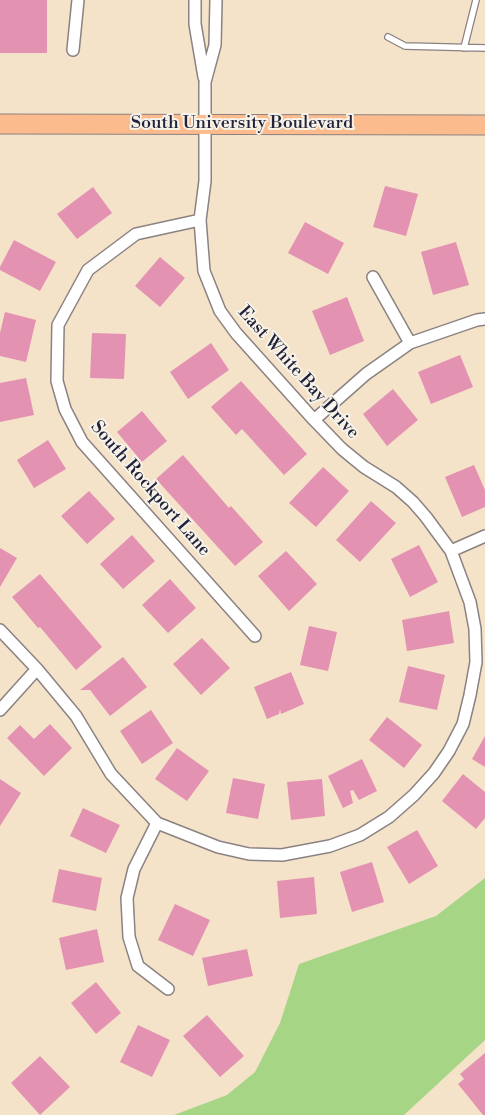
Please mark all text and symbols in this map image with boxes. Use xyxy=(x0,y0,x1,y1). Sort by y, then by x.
street label: South University Boulevard xyxy=(131,113,353,135)
street label: East White Bay Drive xyxy=(233,302,363,444)
street label: South Rockport Lane xyxy=(85,417,215,561)

